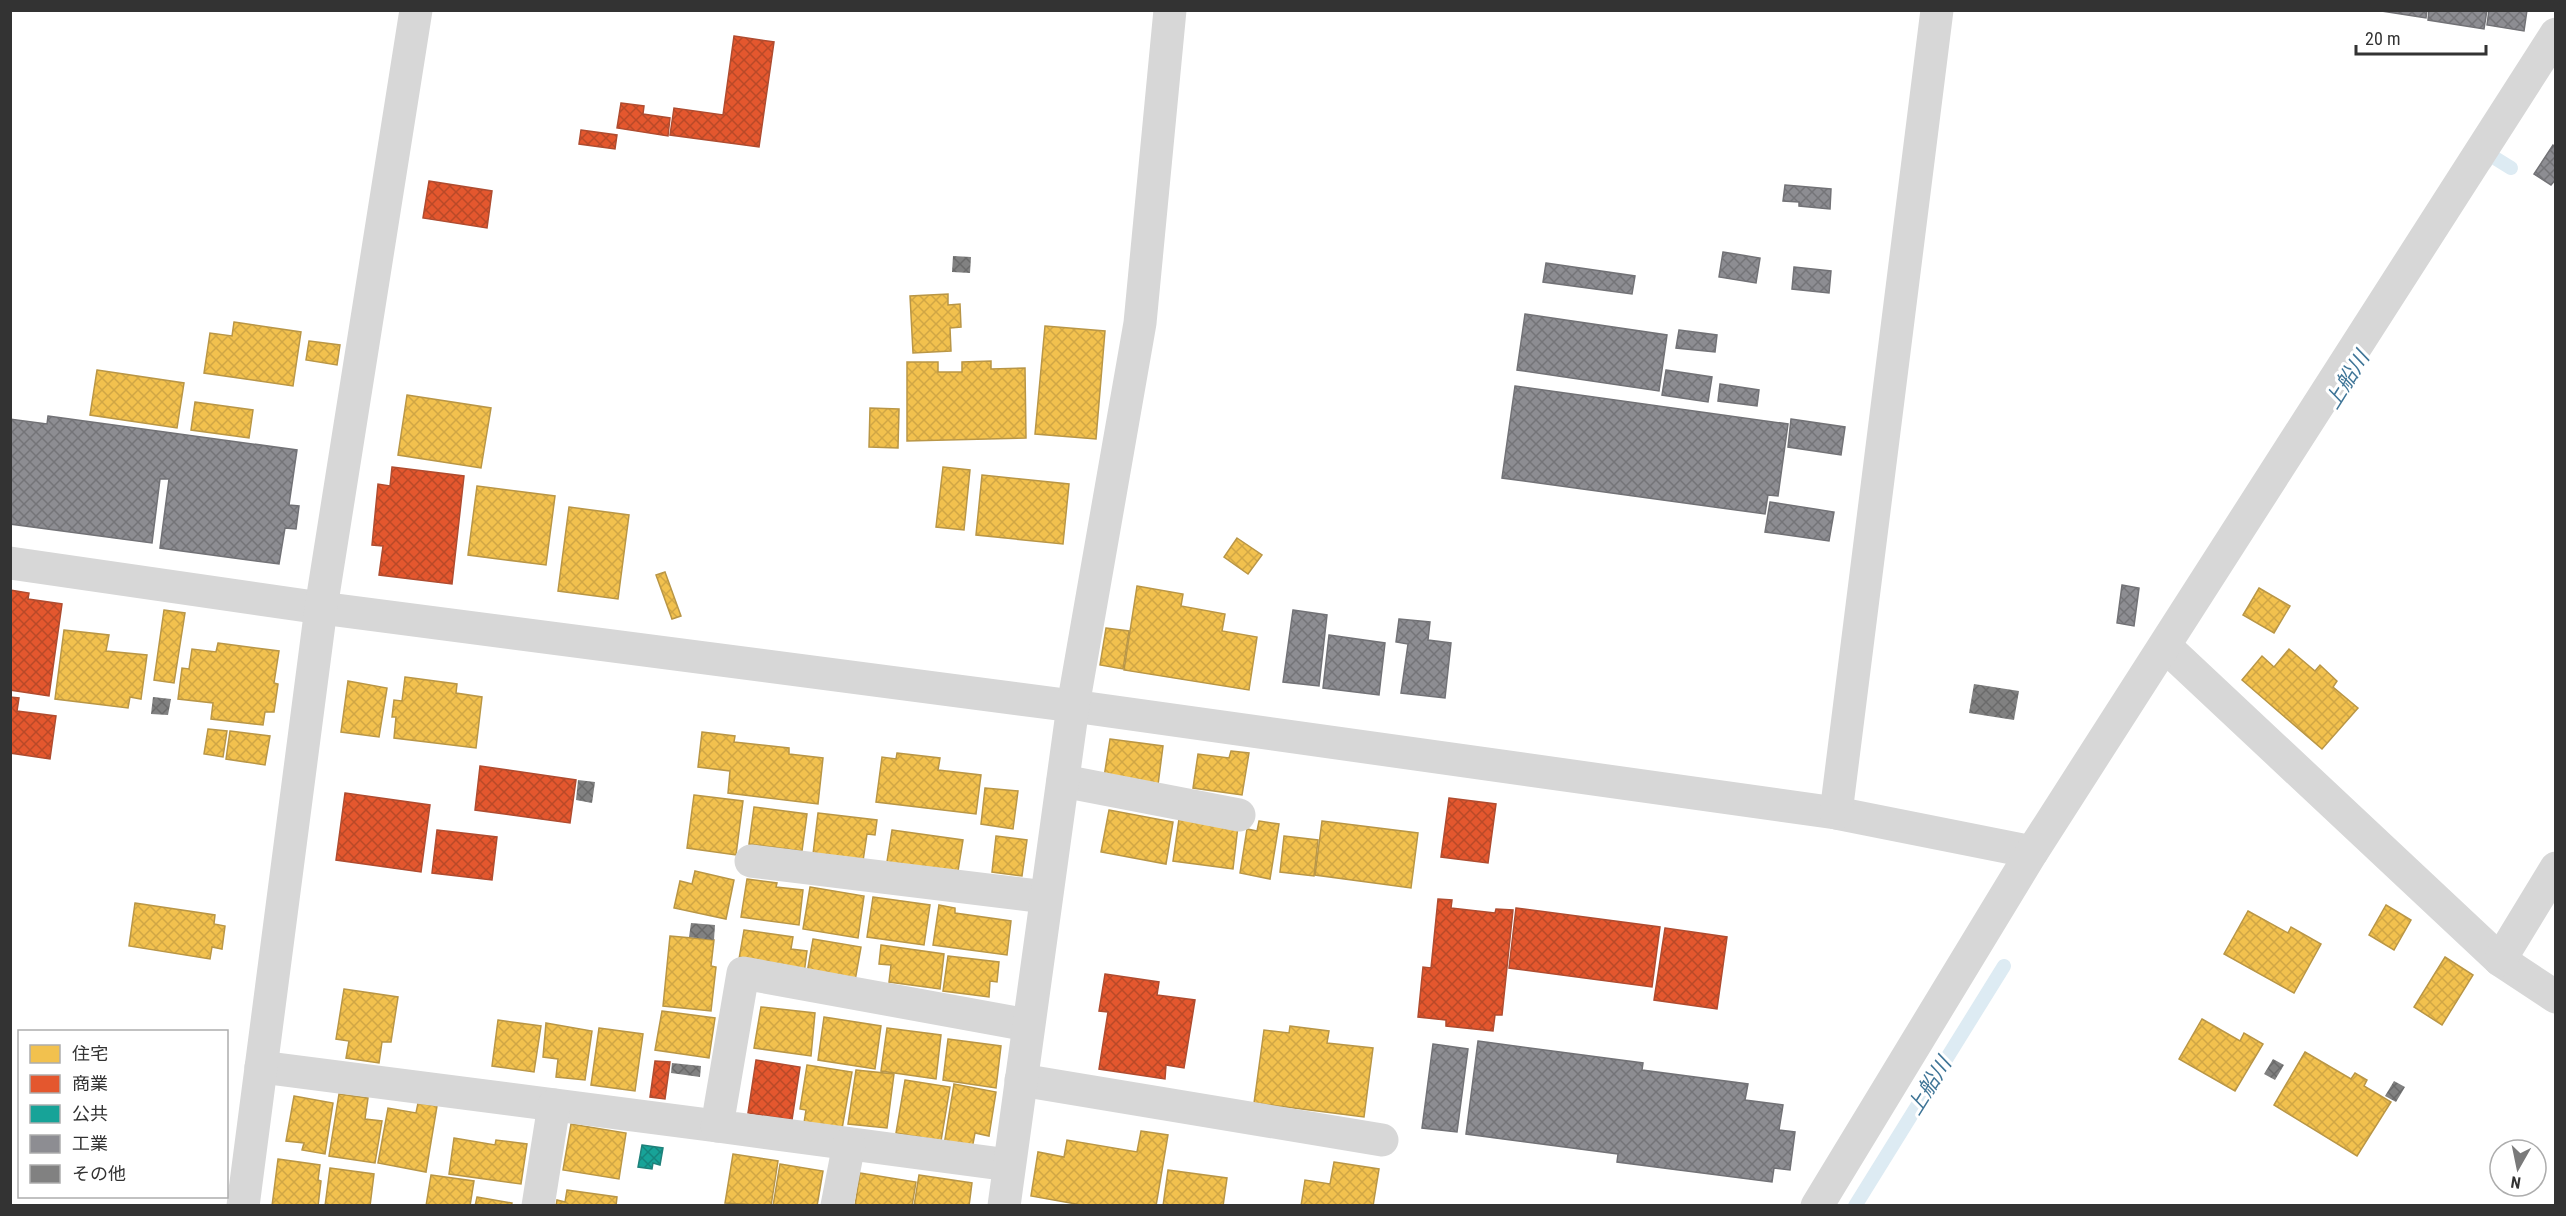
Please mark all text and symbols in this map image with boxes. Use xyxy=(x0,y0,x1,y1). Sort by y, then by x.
scale bar xyxy=(2356,18,2486,56)
text: 20 m xyxy=(2365,28,2400,49)
water label: 上船川 xyxy=(2320,345,2375,413)
legend xyxy=(18,1030,228,1198)
text: 住宅 xyxy=(72,1043,108,1064)
water label: 上船川 xyxy=(1902,1051,1957,1119)
text: 商業 xyxy=(72,1073,108,1094)
text: 公共 xyxy=(72,1103,108,1124)
text: 工業 xyxy=(72,1133,108,1154)
north arrow xyxy=(2488,1138,2548,1198)
text: その他 xyxy=(72,1163,126,1184)
text: N xyxy=(2509,1172,2522,1192)

